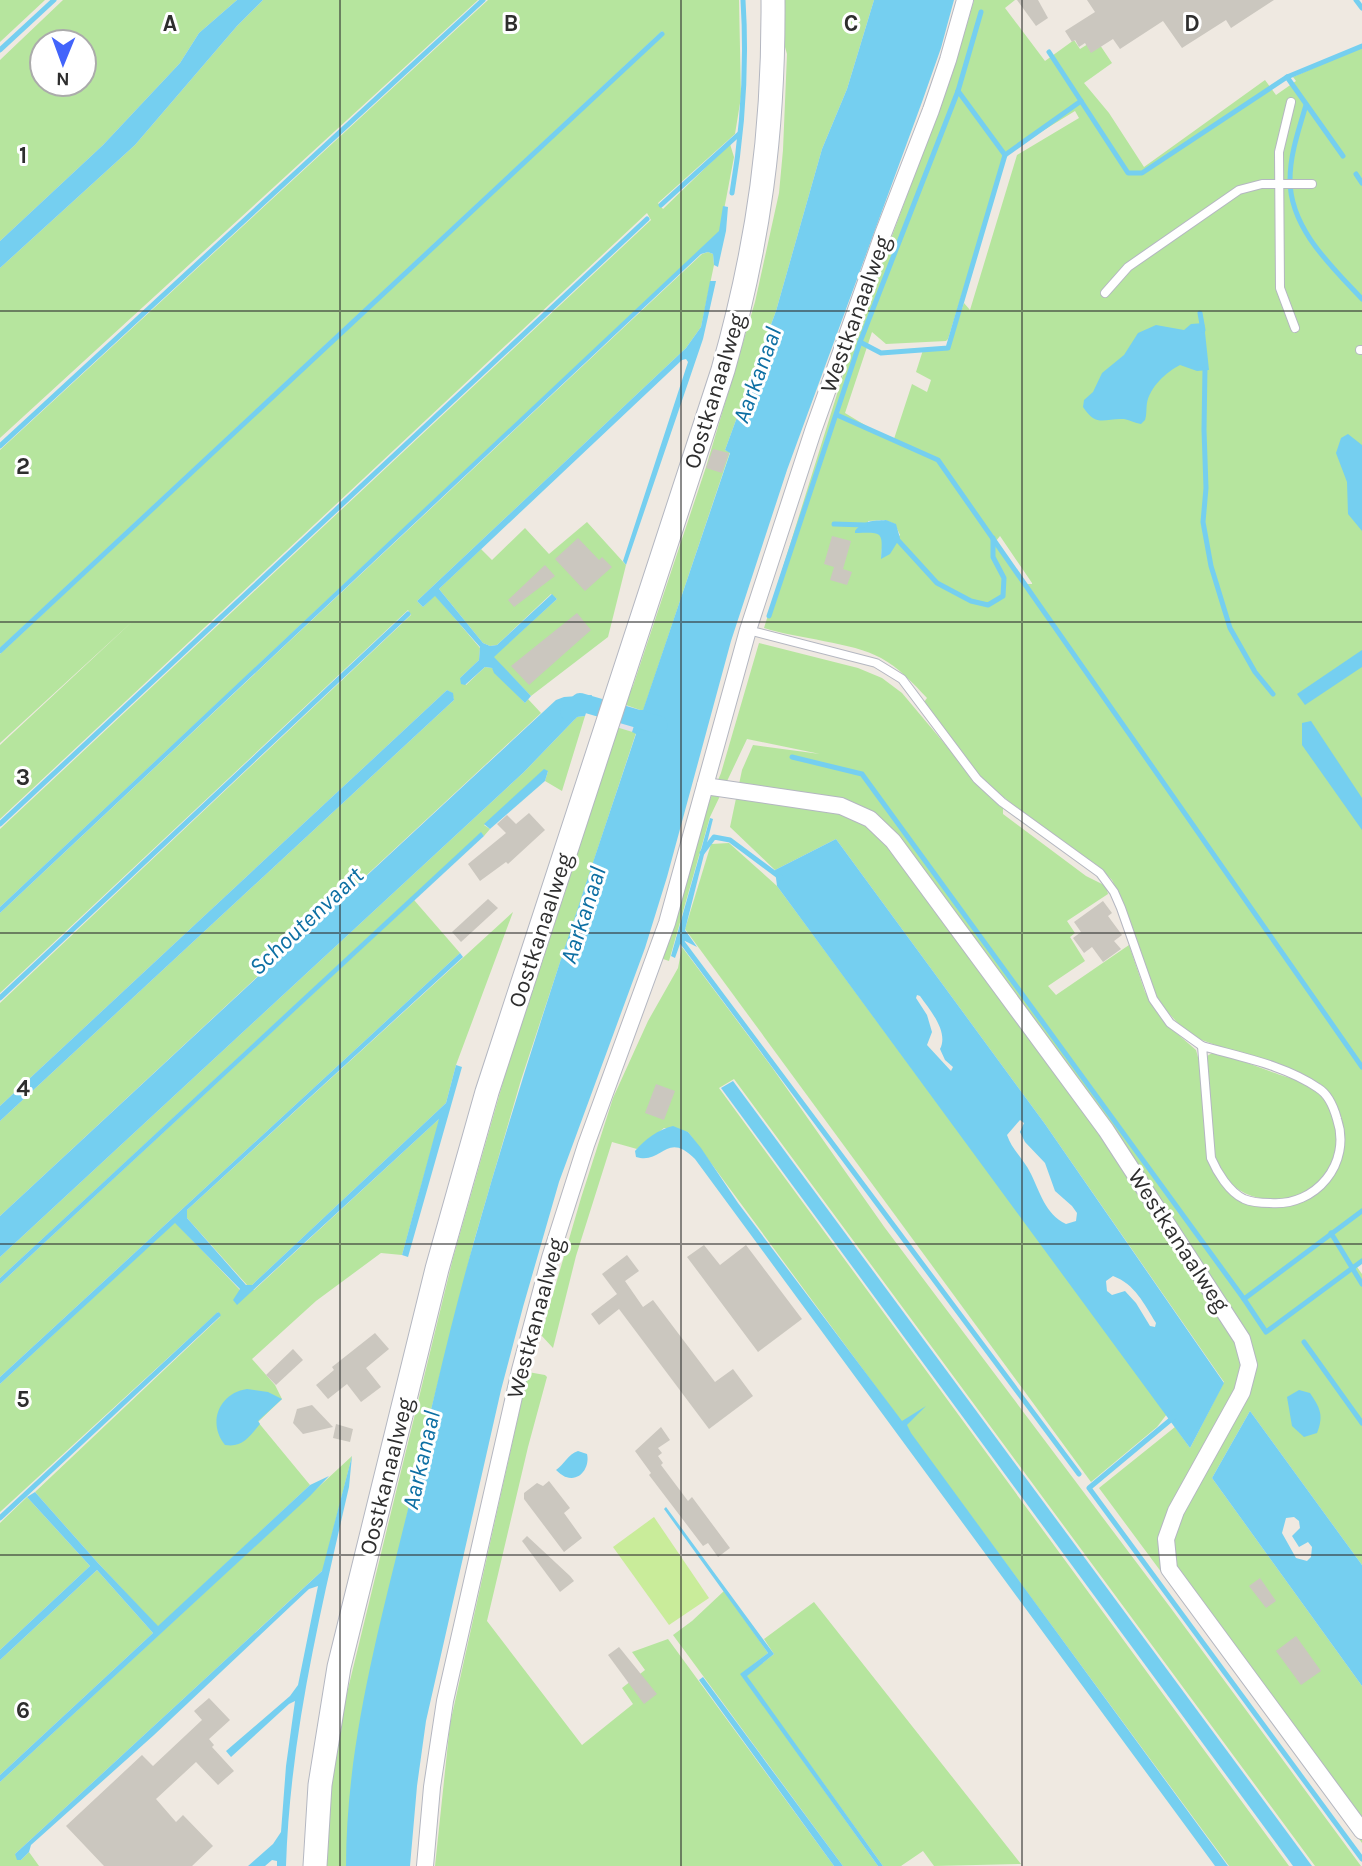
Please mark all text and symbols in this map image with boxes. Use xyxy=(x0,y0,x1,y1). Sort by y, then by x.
text: A xyxy=(163,10,177,37)
text: B xyxy=(504,10,518,37)
text: C xyxy=(844,10,858,37)
text: D xyxy=(1184,10,1200,37)
north arrow xyxy=(28,28,98,98)
text: N xyxy=(56,68,70,90)
text: 1 xyxy=(19,142,27,169)
street label: Westkanaalweg xyxy=(815,232,896,396)
street label: Oostkanaalweg xyxy=(678,310,751,472)
water label: Aarkanaal xyxy=(727,323,787,427)
text: 2 xyxy=(16,453,30,480)
text: 3 xyxy=(16,764,30,791)
street label: Oostkanaalweg xyxy=(503,849,578,1011)
water label: Schoutenvaart xyxy=(243,860,369,981)
water label: Aarkanaal xyxy=(554,863,612,967)
text: 4 xyxy=(16,1075,30,1102)
street label: Westkanaalweg xyxy=(1122,1164,1235,1317)
street label: Westkanaalweg xyxy=(501,1235,570,1401)
text: 5 xyxy=(16,1386,30,1413)
street label: Oostkanaalweg xyxy=(354,1395,419,1557)
water label: Aarkanaal xyxy=(396,1408,446,1512)
text: 6 xyxy=(16,1697,30,1724)

